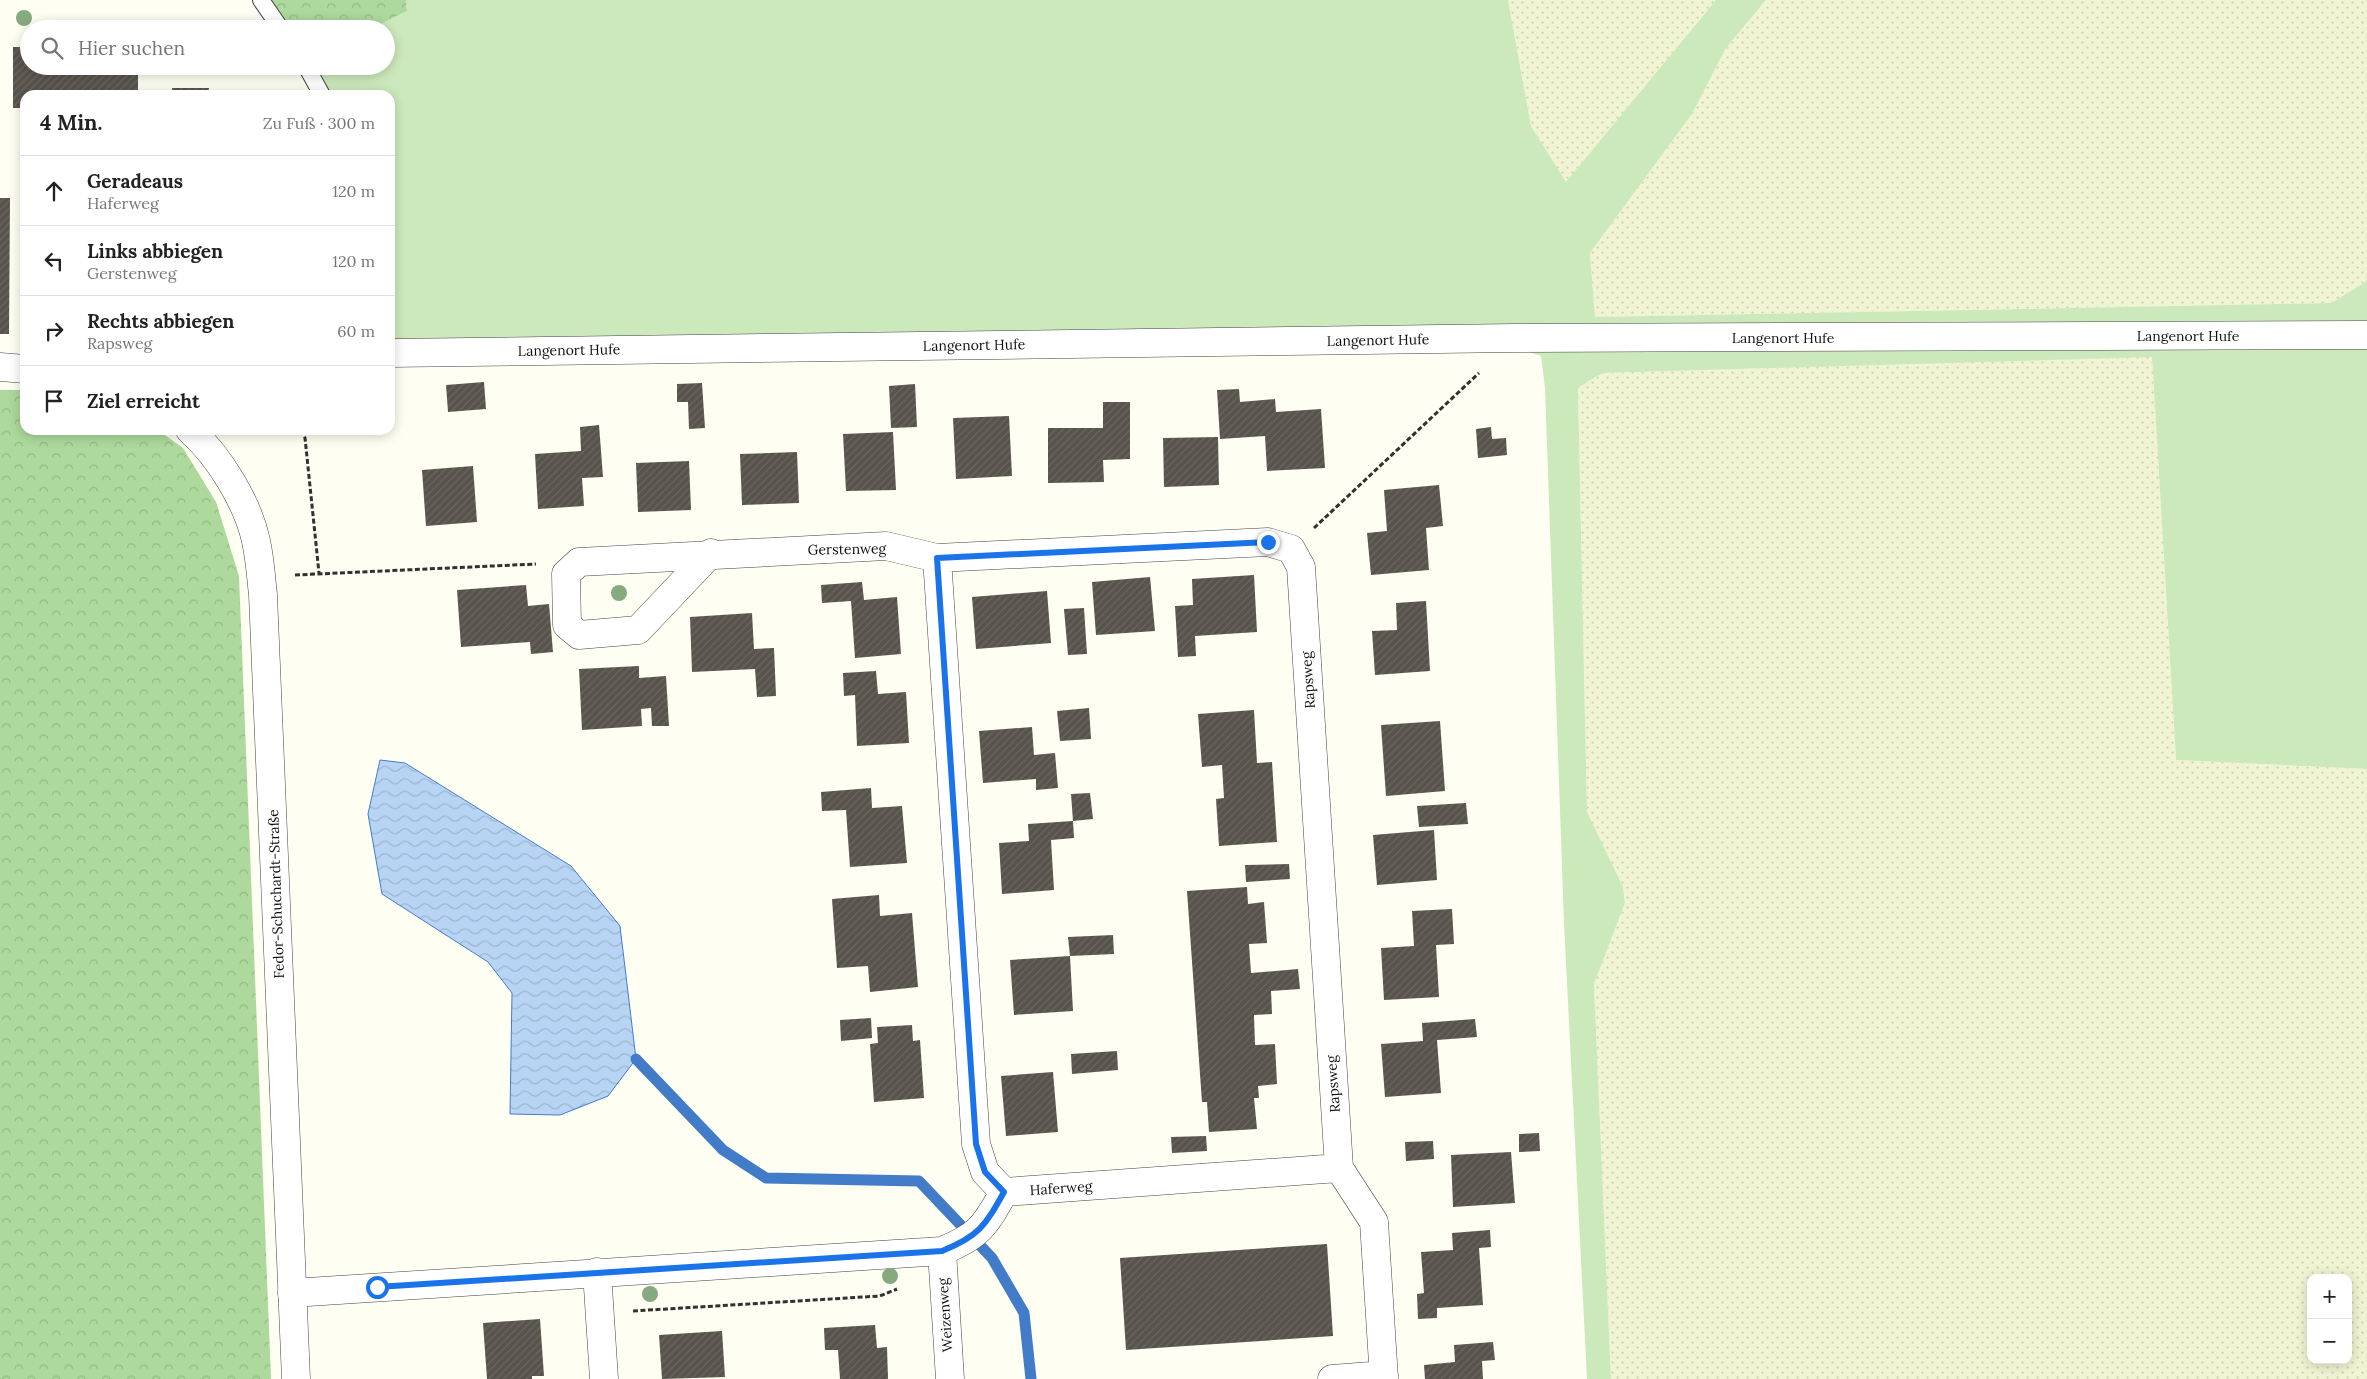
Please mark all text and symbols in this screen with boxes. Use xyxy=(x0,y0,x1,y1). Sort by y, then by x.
search box xyxy=(20,20,395,75)
icon: search xyxy=(38,34,66,62)
text: Hier suchen xyxy=(78,36,185,60)
text: 4 Min. xyxy=(40,109,102,136)
text: Zu Fuß · 300 m xyxy=(263,113,375,133)
text: Geradeaus xyxy=(87,169,183,193)
icon: ahead xyxy=(40,177,68,205)
text: 120 m xyxy=(332,181,375,201)
text: Haferweg xyxy=(87,193,159,213)
text: Links abbiegen xyxy=(87,239,223,263)
icon: left xyxy=(40,247,68,275)
text: 120 m xyxy=(332,251,375,271)
text: Gerstenweg xyxy=(87,263,177,283)
text: Rechts abbiegen xyxy=(87,309,234,333)
icon: right xyxy=(40,317,68,345)
text: 60 m xyxy=(337,321,375,341)
street label: Langenort Hufe xyxy=(2137,327,2240,345)
street label: Langenort Hufe xyxy=(1732,329,1835,347)
street label: Langenort Hufe xyxy=(1327,330,1430,350)
text: Rapsweg xyxy=(87,333,152,353)
street label: Langenort Hufe xyxy=(923,335,1026,355)
street label: Langenort Hufe xyxy=(518,340,621,360)
icon: arrive xyxy=(40,387,68,415)
text: Ziel erreicht xyxy=(87,389,200,413)
route end xyxy=(1257,531,1280,554)
street label: Gerstenweg xyxy=(808,539,887,559)
street label: Rapsweg xyxy=(1297,651,1319,709)
street label: Fedor-Schuchardt-Straße xyxy=(264,809,288,979)
street label: Rapsweg xyxy=(1322,1055,1344,1113)
street label: Haferweg xyxy=(1029,1177,1093,1199)
map controls xyxy=(2307,1274,2352,1364)
button: + xyxy=(2307,1274,2352,1319)
route start xyxy=(366,1276,389,1299)
street label: Weizenweg xyxy=(933,1277,957,1353)
button: − xyxy=(2307,1319,2352,1364)

